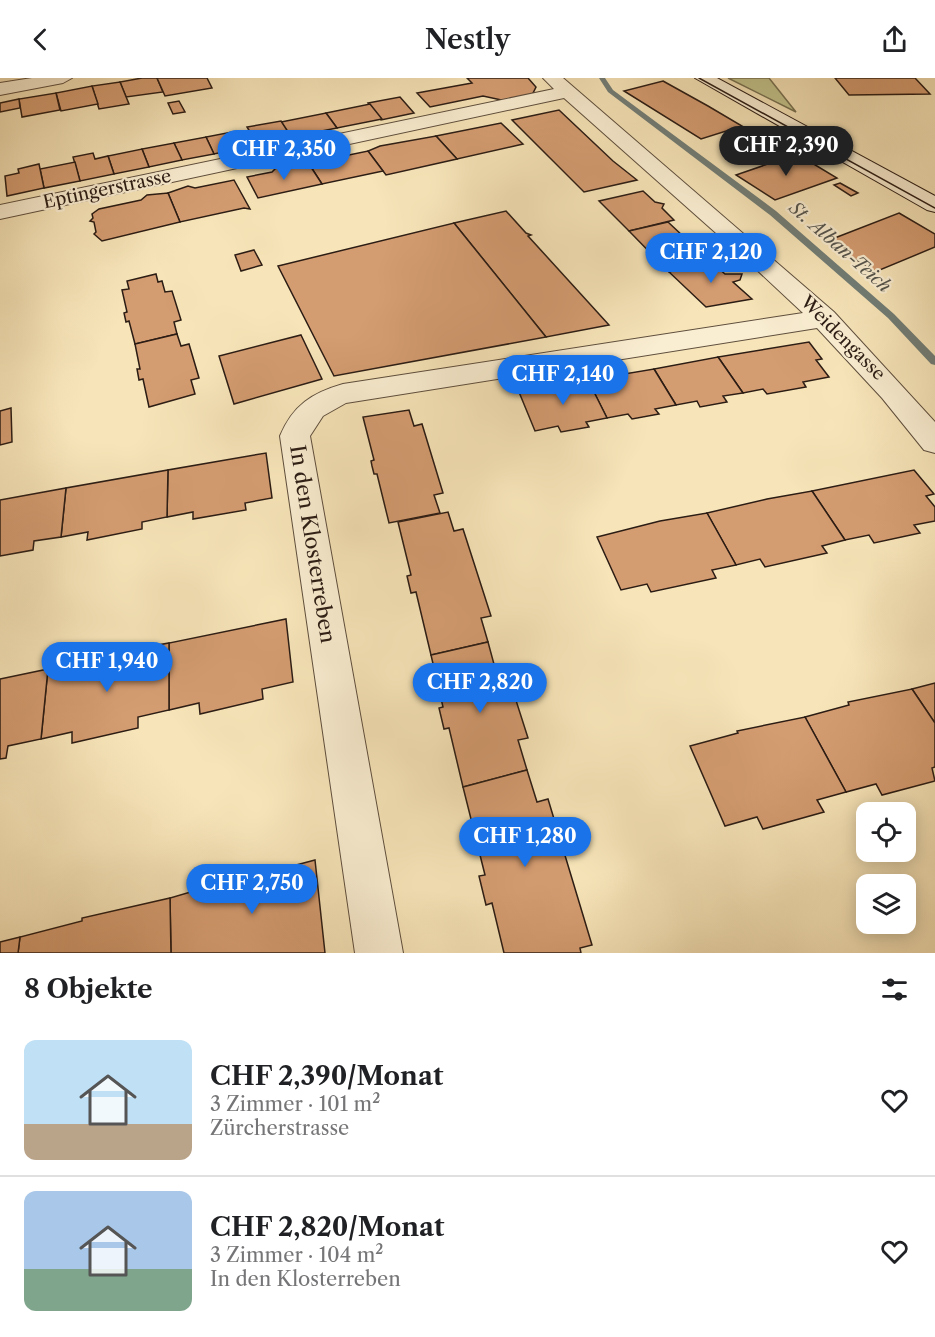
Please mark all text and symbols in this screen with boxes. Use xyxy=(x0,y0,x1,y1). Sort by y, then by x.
icon: back xyxy=(24,23,57,56)
text: Nestly xyxy=(425,23,510,56)
icon: share xyxy=(878,23,911,56)
pin: CHF 2,390 xyxy=(717,126,855,177)
pin: CHF 2,350 xyxy=(215,130,353,181)
text: CHF 2,390 xyxy=(733,133,839,157)
text: CHF 2,350 xyxy=(232,137,336,161)
street label: Eptingerstrasse xyxy=(41,165,173,213)
water label: St. Alban-Teich xyxy=(784,196,895,297)
pin: CHF 2,120 xyxy=(642,233,780,284)
text: CHF 2,120 xyxy=(659,240,763,264)
street label: Weidengasse xyxy=(795,290,890,385)
pin: CHF 2,140 xyxy=(494,355,632,406)
text: CHF 2,140 xyxy=(511,362,615,386)
street label: In den Klosterreben xyxy=(285,443,341,645)
pin: CHF 1,940 xyxy=(38,642,176,693)
text: CHF 1,940 xyxy=(56,649,158,673)
pin: CHF 2,820 xyxy=(411,663,549,714)
text: CHF 2,820 xyxy=(427,670,533,694)
map controls xyxy=(856,802,916,934)
button: locate xyxy=(856,802,916,862)
pin: CHF 1,280 xyxy=(456,817,594,868)
text: CHF 1,280 xyxy=(473,824,577,848)
pin: CHF 2,750 xyxy=(183,864,321,915)
text: CHF 2,750 xyxy=(200,871,304,895)
button: layers xyxy=(856,874,916,934)
text: 8 Objekte xyxy=(24,973,153,1005)
icon: filters xyxy=(878,973,911,1006)
text: CHF 2,390/Monat xyxy=(210,1060,443,1092)
icon: home xyxy=(72,1064,144,1136)
icon: heart xyxy=(878,1084,911,1117)
text: 3 Zimmer · 101 m² xyxy=(210,1092,380,1116)
text: Zürcherstrasse xyxy=(210,1116,349,1140)
text: CHF 2,820/Monat xyxy=(210,1211,445,1243)
icon: home xyxy=(72,1215,144,1287)
icon: heart xyxy=(878,1235,911,1268)
text: 3 Zimmer · 104 m² xyxy=(210,1243,383,1267)
text: In den Klosterreben xyxy=(210,1267,401,1291)

